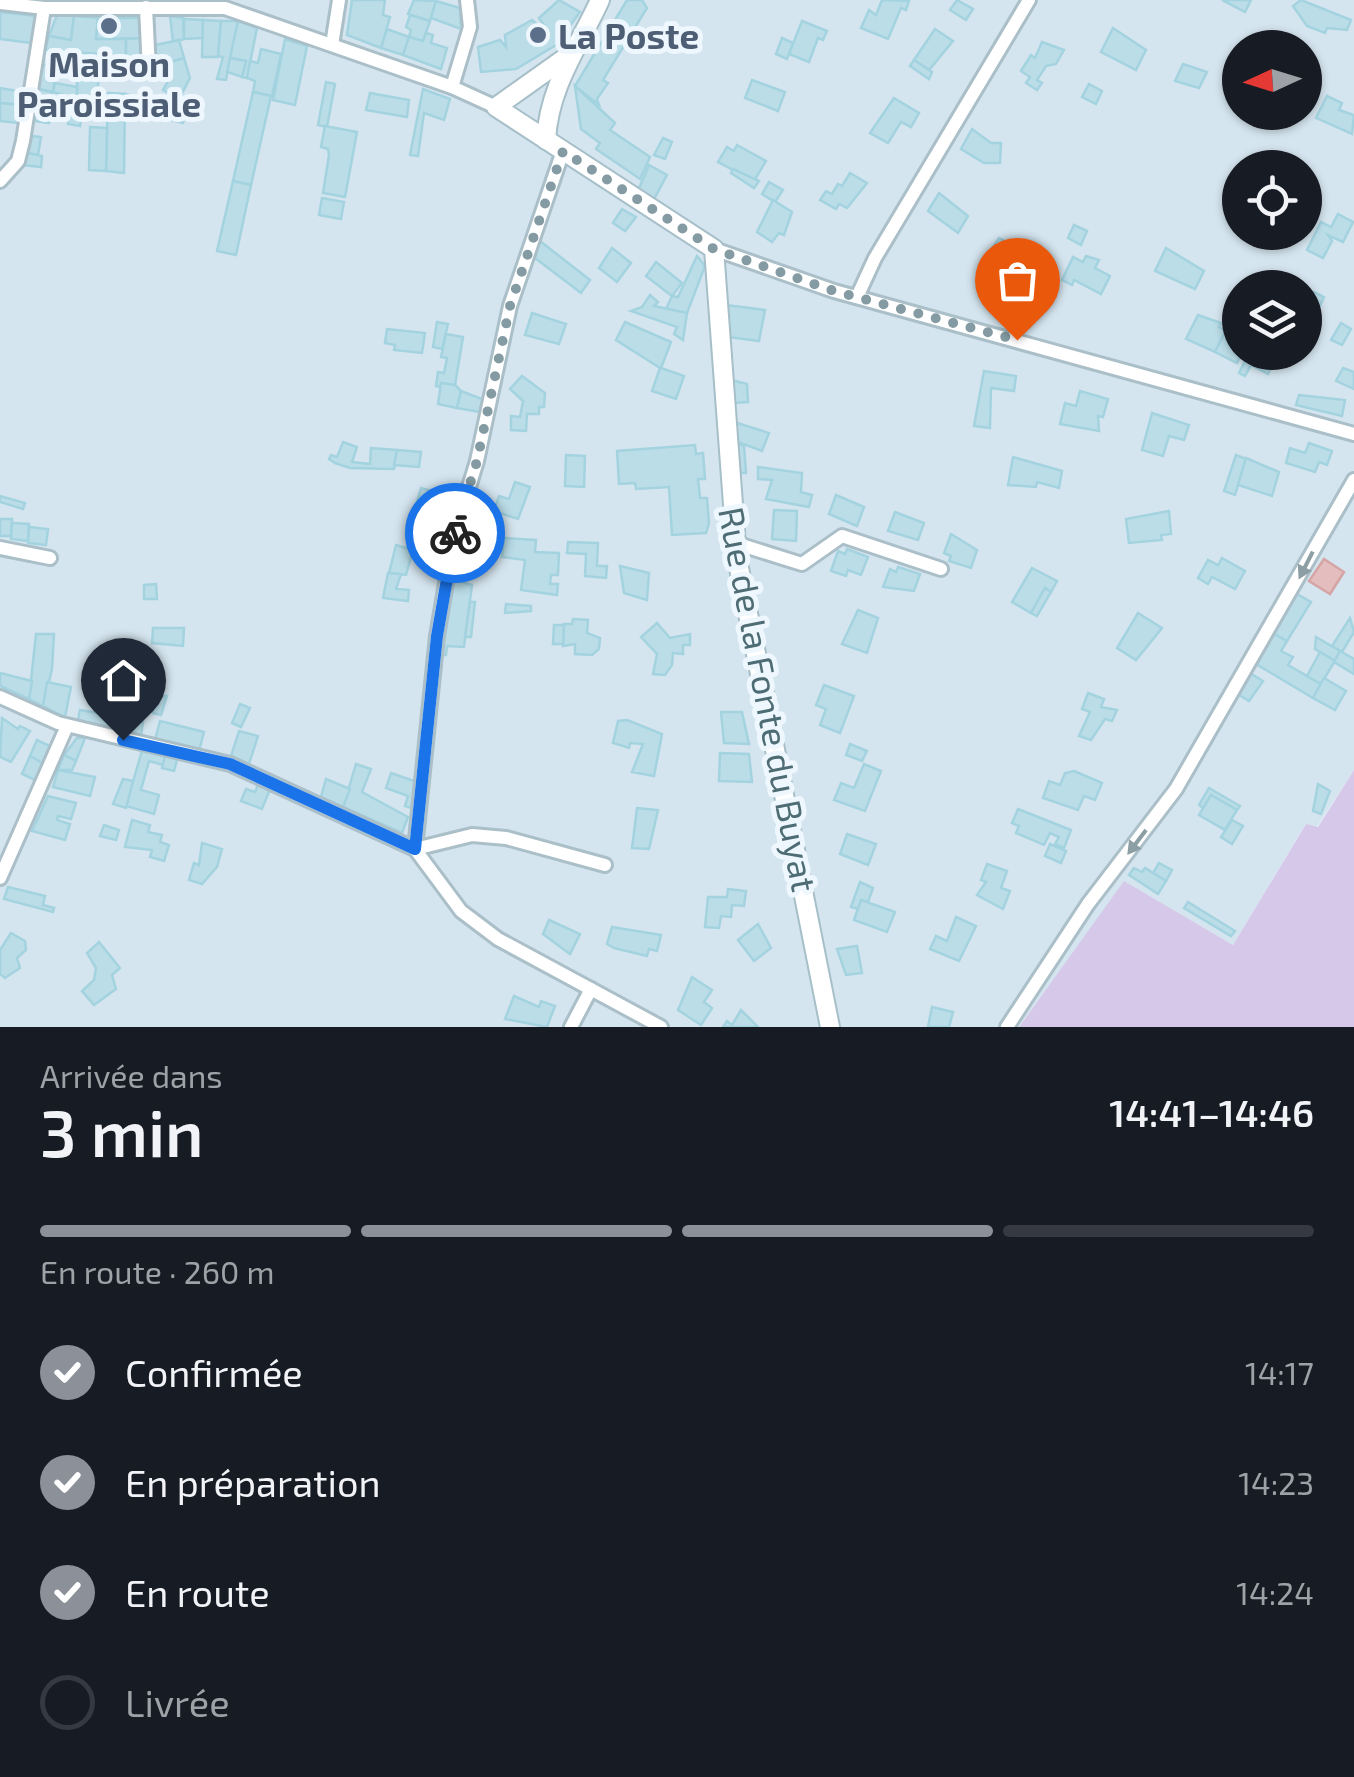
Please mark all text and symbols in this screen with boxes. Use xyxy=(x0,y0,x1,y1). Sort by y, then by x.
place label: La Poste xyxy=(558,14,699,56)
marker: Maison Paroissiale xyxy=(98,15,120,37)
marker: La Poste xyxy=(527,24,549,46)
north arrow xyxy=(1222,30,1322,130)
map controls xyxy=(1222,30,1322,370)
place label: Maison Paroissiale xyxy=(17,42,201,124)
button: locate xyxy=(1222,150,1322,250)
pin xyxy=(975,238,1060,341)
icon: bag xyxy=(990,253,1045,308)
button: layers xyxy=(1222,270,1322,370)
courier xyxy=(405,483,505,583)
street label: Rue de la Fonte du Buyat xyxy=(711,503,827,895)
icon: bike xyxy=(428,506,483,561)
one-way arrow xyxy=(1298,551,1315,580)
pin xyxy=(81,638,166,741)
icon: home xyxy=(96,653,151,708)
one-way arrow xyxy=(1127,829,1147,855)
text: Arrivée dans xyxy=(40,1056,223,1094)
text: 14:41–14:46 xyxy=(1109,1089,1314,1135)
text: 3 min xyxy=(40,1092,204,1170)
text: En route · 260 m xyxy=(40,1252,274,1290)
icon: check xyxy=(40,1345,95,1400)
text: Confirmée xyxy=(125,1349,303,1395)
text: 14:17 xyxy=(1245,1353,1314,1391)
icon: check xyxy=(40,1455,95,1510)
text: En préparation xyxy=(125,1459,381,1505)
text: 14:23 xyxy=(1238,1463,1314,1501)
icon: check xyxy=(40,1565,95,1620)
text: En route xyxy=(125,1569,270,1615)
text: 14:24 xyxy=(1236,1573,1314,1611)
text: Livrée xyxy=(125,1679,230,1725)

